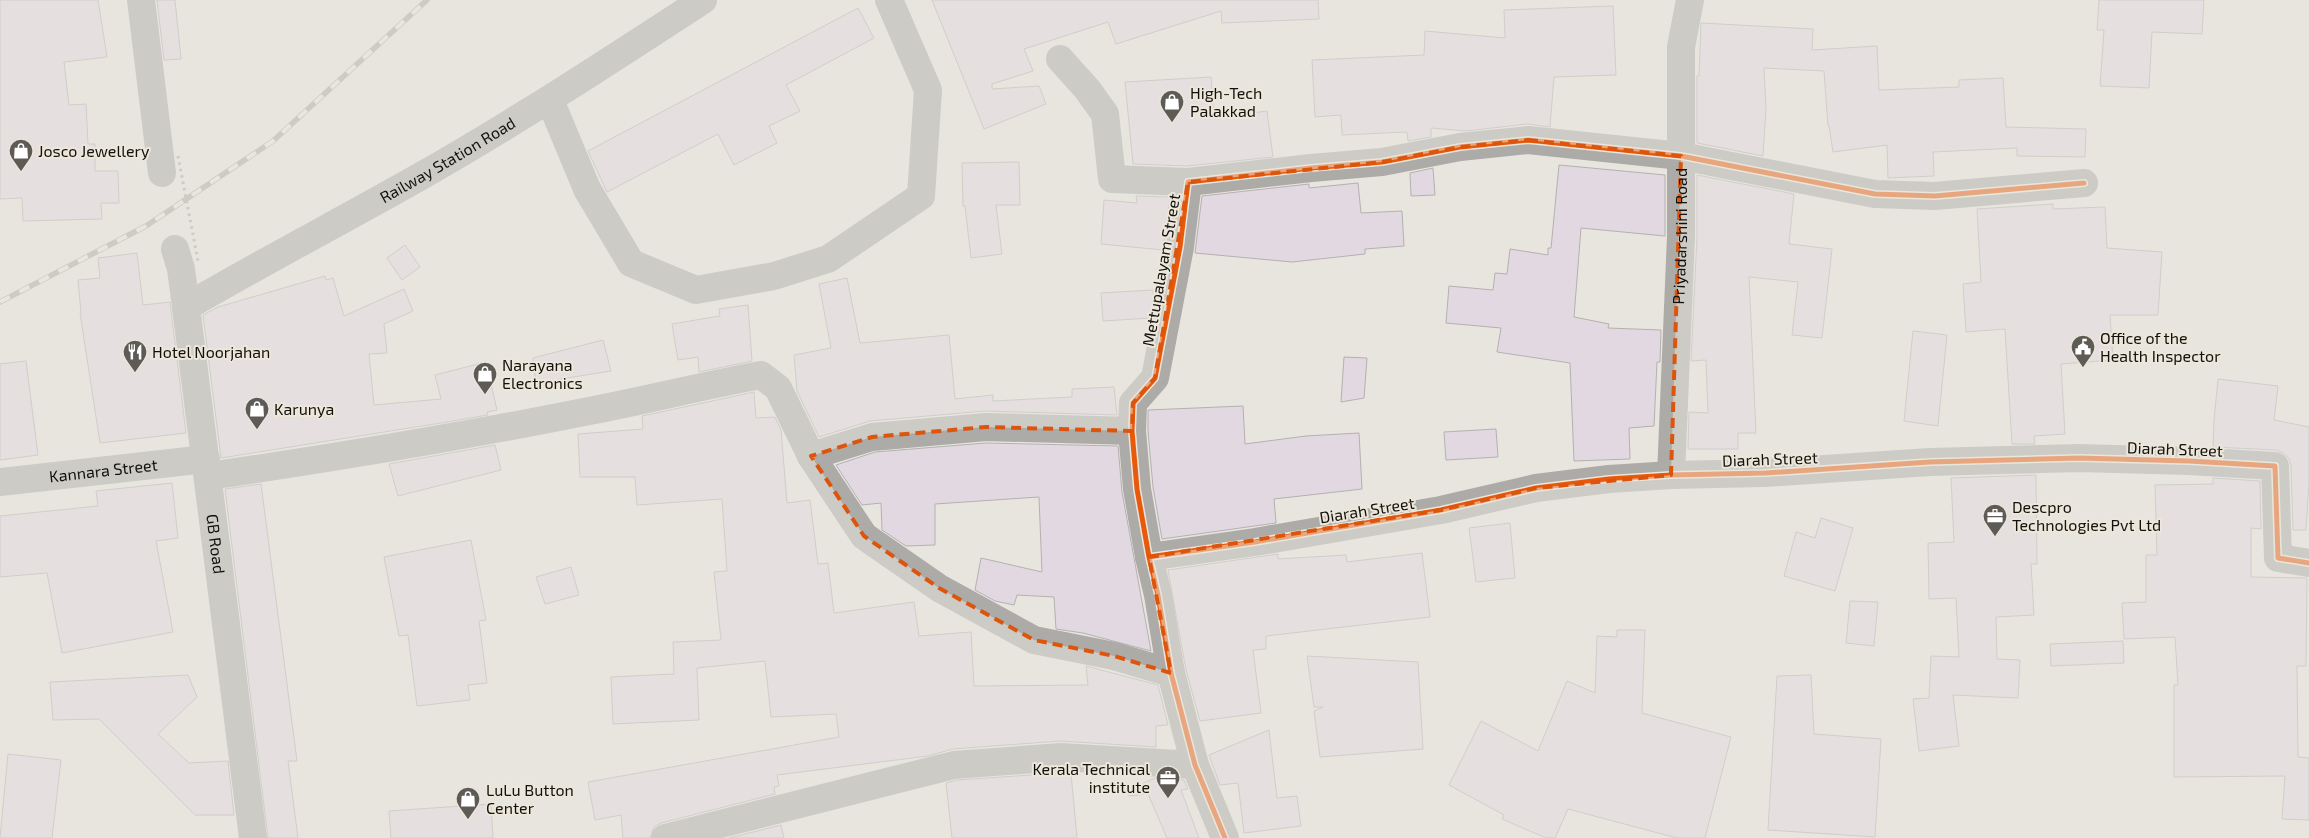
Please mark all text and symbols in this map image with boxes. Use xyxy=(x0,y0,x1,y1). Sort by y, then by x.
place label: High-Tech Palakkad xyxy=(1190,83,1262,120)
shop icon: High-Tech Palakkad xyxy=(1159,89,1185,123)
street label: Railway Station Road xyxy=(376,113,518,206)
shop icon: Josco Jewellery xyxy=(8,138,34,172)
place label: Josco Jewellery xyxy=(38,141,150,160)
street label: Priyadarshini Road xyxy=(1668,168,1690,305)
street label: Mettupalayam Street xyxy=(1138,192,1183,348)
place label: Office of the Health Inspector xyxy=(2100,328,2221,365)
public building icon: Office of the Health Inspector xyxy=(2070,334,2096,368)
restaurant icon: Hotel Noorjahan xyxy=(122,339,148,373)
place label: Hotel Noorjahan xyxy=(152,342,270,362)
place label: Narayana Electronics xyxy=(502,355,583,392)
shop icon: Narayana Electronics xyxy=(472,361,498,395)
shop icon: Karunya xyxy=(244,396,270,430)
place label: Karunya xyxy=(274,399,334,418)
street label: Diarah Street xyxy=(2127,437,2223,460)
street label: Diarah Street xyxy=(1722,447,1818,470)
street label: Kannara Street xyxy=(48,454,159,485)
street label: Diarah Street xyxy=(1318,493,1416,526)
place label: Descpro Technologies Pvt Ltd xyxy=(2012,497,2161,534)
office icon: Descpro Technologies Pvt Ltd xyxy=(1982,503,2008,537)
street label: GB Road xyxy=(203,513,230,575)
place label: Kerala Technical institute xyxy=(1032,759,1150,796)
office icon: Kerala Technical institute xyxy=(1155,765,1181,799)
place label: LuLu Button Center xyxy=(486,780,574,817)
shop icon: LuLu Button Center xyxy=(455,786,481,820)

